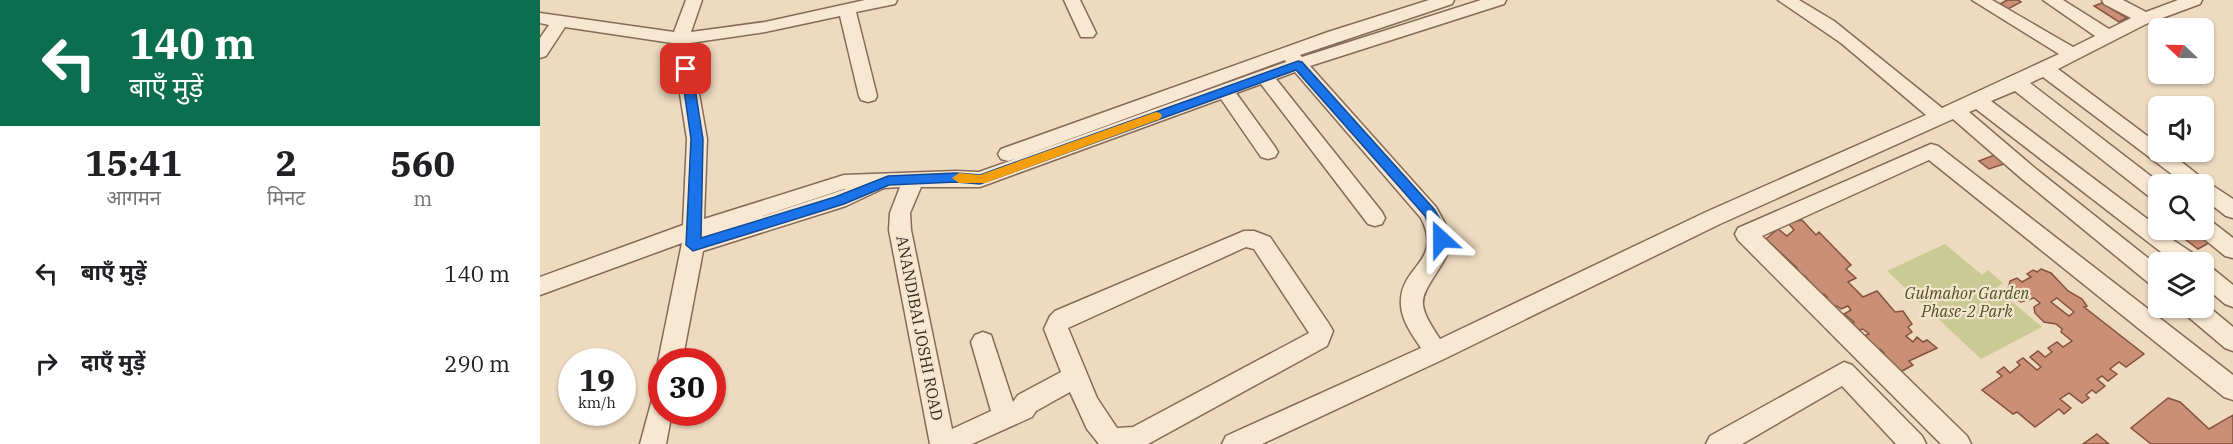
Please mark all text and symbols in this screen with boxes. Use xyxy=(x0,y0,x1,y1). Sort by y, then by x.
text: 140 m xyxy=(129,16,255,71)
north arrow xyxy=(2148,18,2214,84)
map controls xyxy=(2148,18,2214,318)
icon: left xyxy=(30,24,108,102)
pin xyxy=(660,43,711,94)
icon: arrive xyxy=(669,52,702,85)
text: बाएँ मुड़ें xyxy=(129,69,203,104)
button: sound xyxy=(2148,96,2214,162)
text: 15:41 xyxy=(85,139,182,186)
text: 2 xyxy=(275,139,297,186)
text: 560 xyxy=(390,140,455,187)
button: search xyxy=(2148,174,2214,240)
text: आगमन xyxy=(106,184,161,211)
text: मिनट xyxy=(267,184,305,211)
text: m xyxy=(413,185,432,212)
position arrow xyxy=(1409,207,1473,271)
street label: ANANDIBAI JOSHI ROAD xyxy=(892,234,948,422)
button: layers xyxy=(2148,252,2214,318)
icon: left xyxy=(30,257,63,290)
text: बाएँ मुड़ें xyxy=(81,257,146,286)
text: 140 m xyxy=(444,259,510,288)
park label: Gulmahor Garden Phase-2 Park xyxy=(1905,283,2029,321)
icon: right xyxy=(30,347,63,380)
text: दाएँ मुड़ें xyxy=(81,347,145,376)
speed limit sign: 30 xyxy=(648,348,726,426)
text: 290 m xyxy=(444,349,510,378)
text: 19 xyxy=(579,360,615,399)
text: km/h xyxy=(578,393,616,412)

